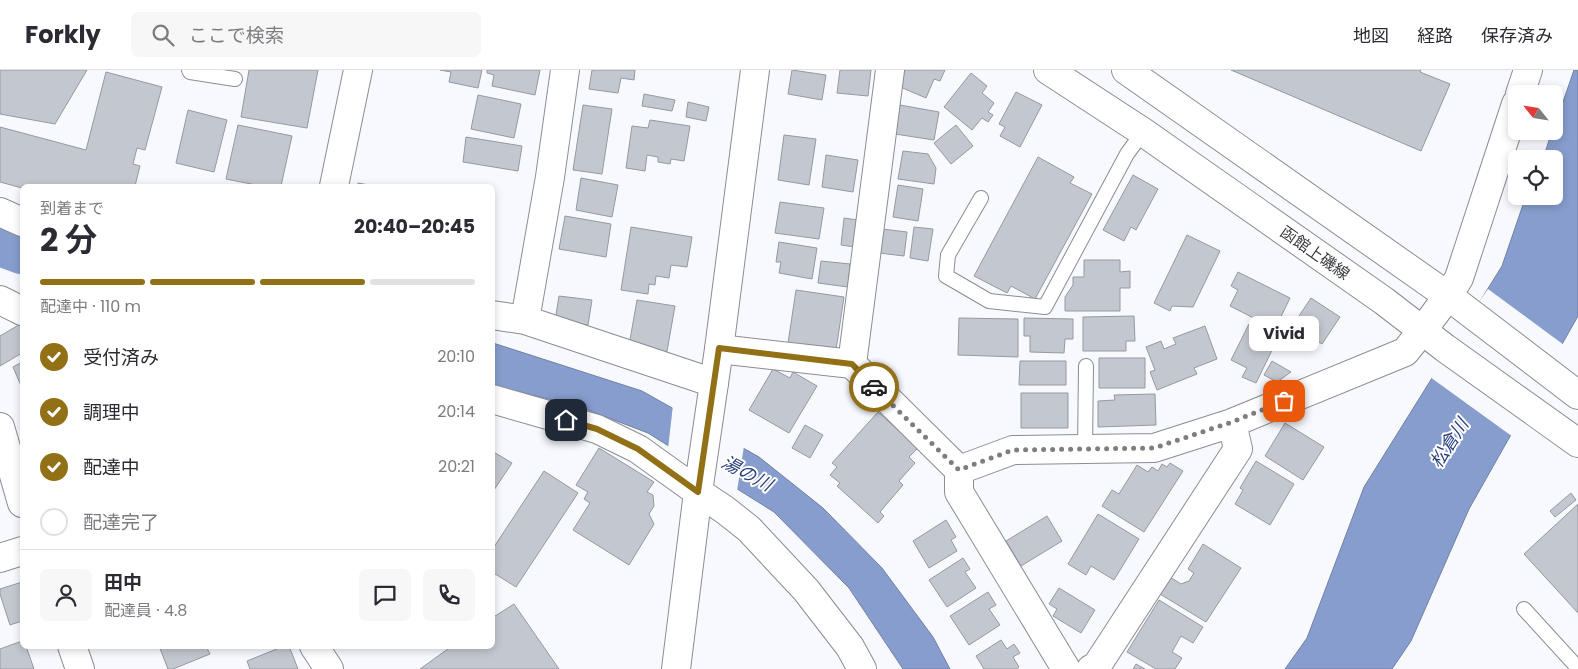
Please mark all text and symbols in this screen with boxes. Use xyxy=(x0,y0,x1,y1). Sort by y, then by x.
search box xyxy=(131,12,481,57)
text: Forkly xyxy=(25,18,101,51)
icon: search xyxy=(149,21,177,49)
text: ここで検索 xyxy=(189,22,284,49)
text: 地図 xyxy=(1353,23,1389,48)
text: 経路 xyxy=(1417,23,1453,48)
text: 保存済み xyxy=(1481,23,1553,48)
north arrow xyxy=(1508,85,1562,140)
map controls xyxy=(1508,85,1563,205)
button: locate xyxy=(1508,150,1563,205)
text: 到着まで xyxy=(40,197,104,220)
text: 20:40–20:45 xyxy=(354,213,475,240)
text: 2 分 xyxy=(40,217,97,262)
street label: 函館上磯線 xyxy=(1276,221,1354,285)
text: 配達中 · 110 m xyxy=(40,295,141,318)
callout: Vivid xyxy=(1249,316,1319,351)
text: Vivid xyxy=(1263,322,1305,345)
icon: check xyxy=(40,343,68,371)
text: 受付済み xyxy=(83,344,159,371)
text: 20:10 xyxy=(437,345,475,368)
courier xyxy=(849,362,899,412)
icon: car xyxy=(860,373,888,401)
pin xyxy=(1263,380,1305,422)
icon: bag xyxy=(1270,387,1298,415)
icon: check xyxy=(40,398,68,426)
text: 調理中 xyxy=(83,399,140,426)
pin xyxy=(545,399,587,441)
text: 20:14 xyxy=(437,400,475,423)
icon: home xyxy=(552,406,580,434)
water label: 松倉川 xyxy=(1424,412,1475,472)
water label: 湯の川 xyxy=(717,449,778,498)
icon: check xyxy=(40,453,68,481)
text: 配達中 xyxy=(83,454,140,481)
text: 20:21 xyxy=(438,455,475,478)
text: 配達完了 xyxy=(83,509,159,536)
button: person xyxy=(40,569,92,621)
text: 田中 xyxy=(104,569,142,596)
button: chat xyxy=(359,569,411,621)
button: phone xyxy=(423,569,475,621)
text: 配達員 · 4.8 xyxy=(104,599,187,622)

